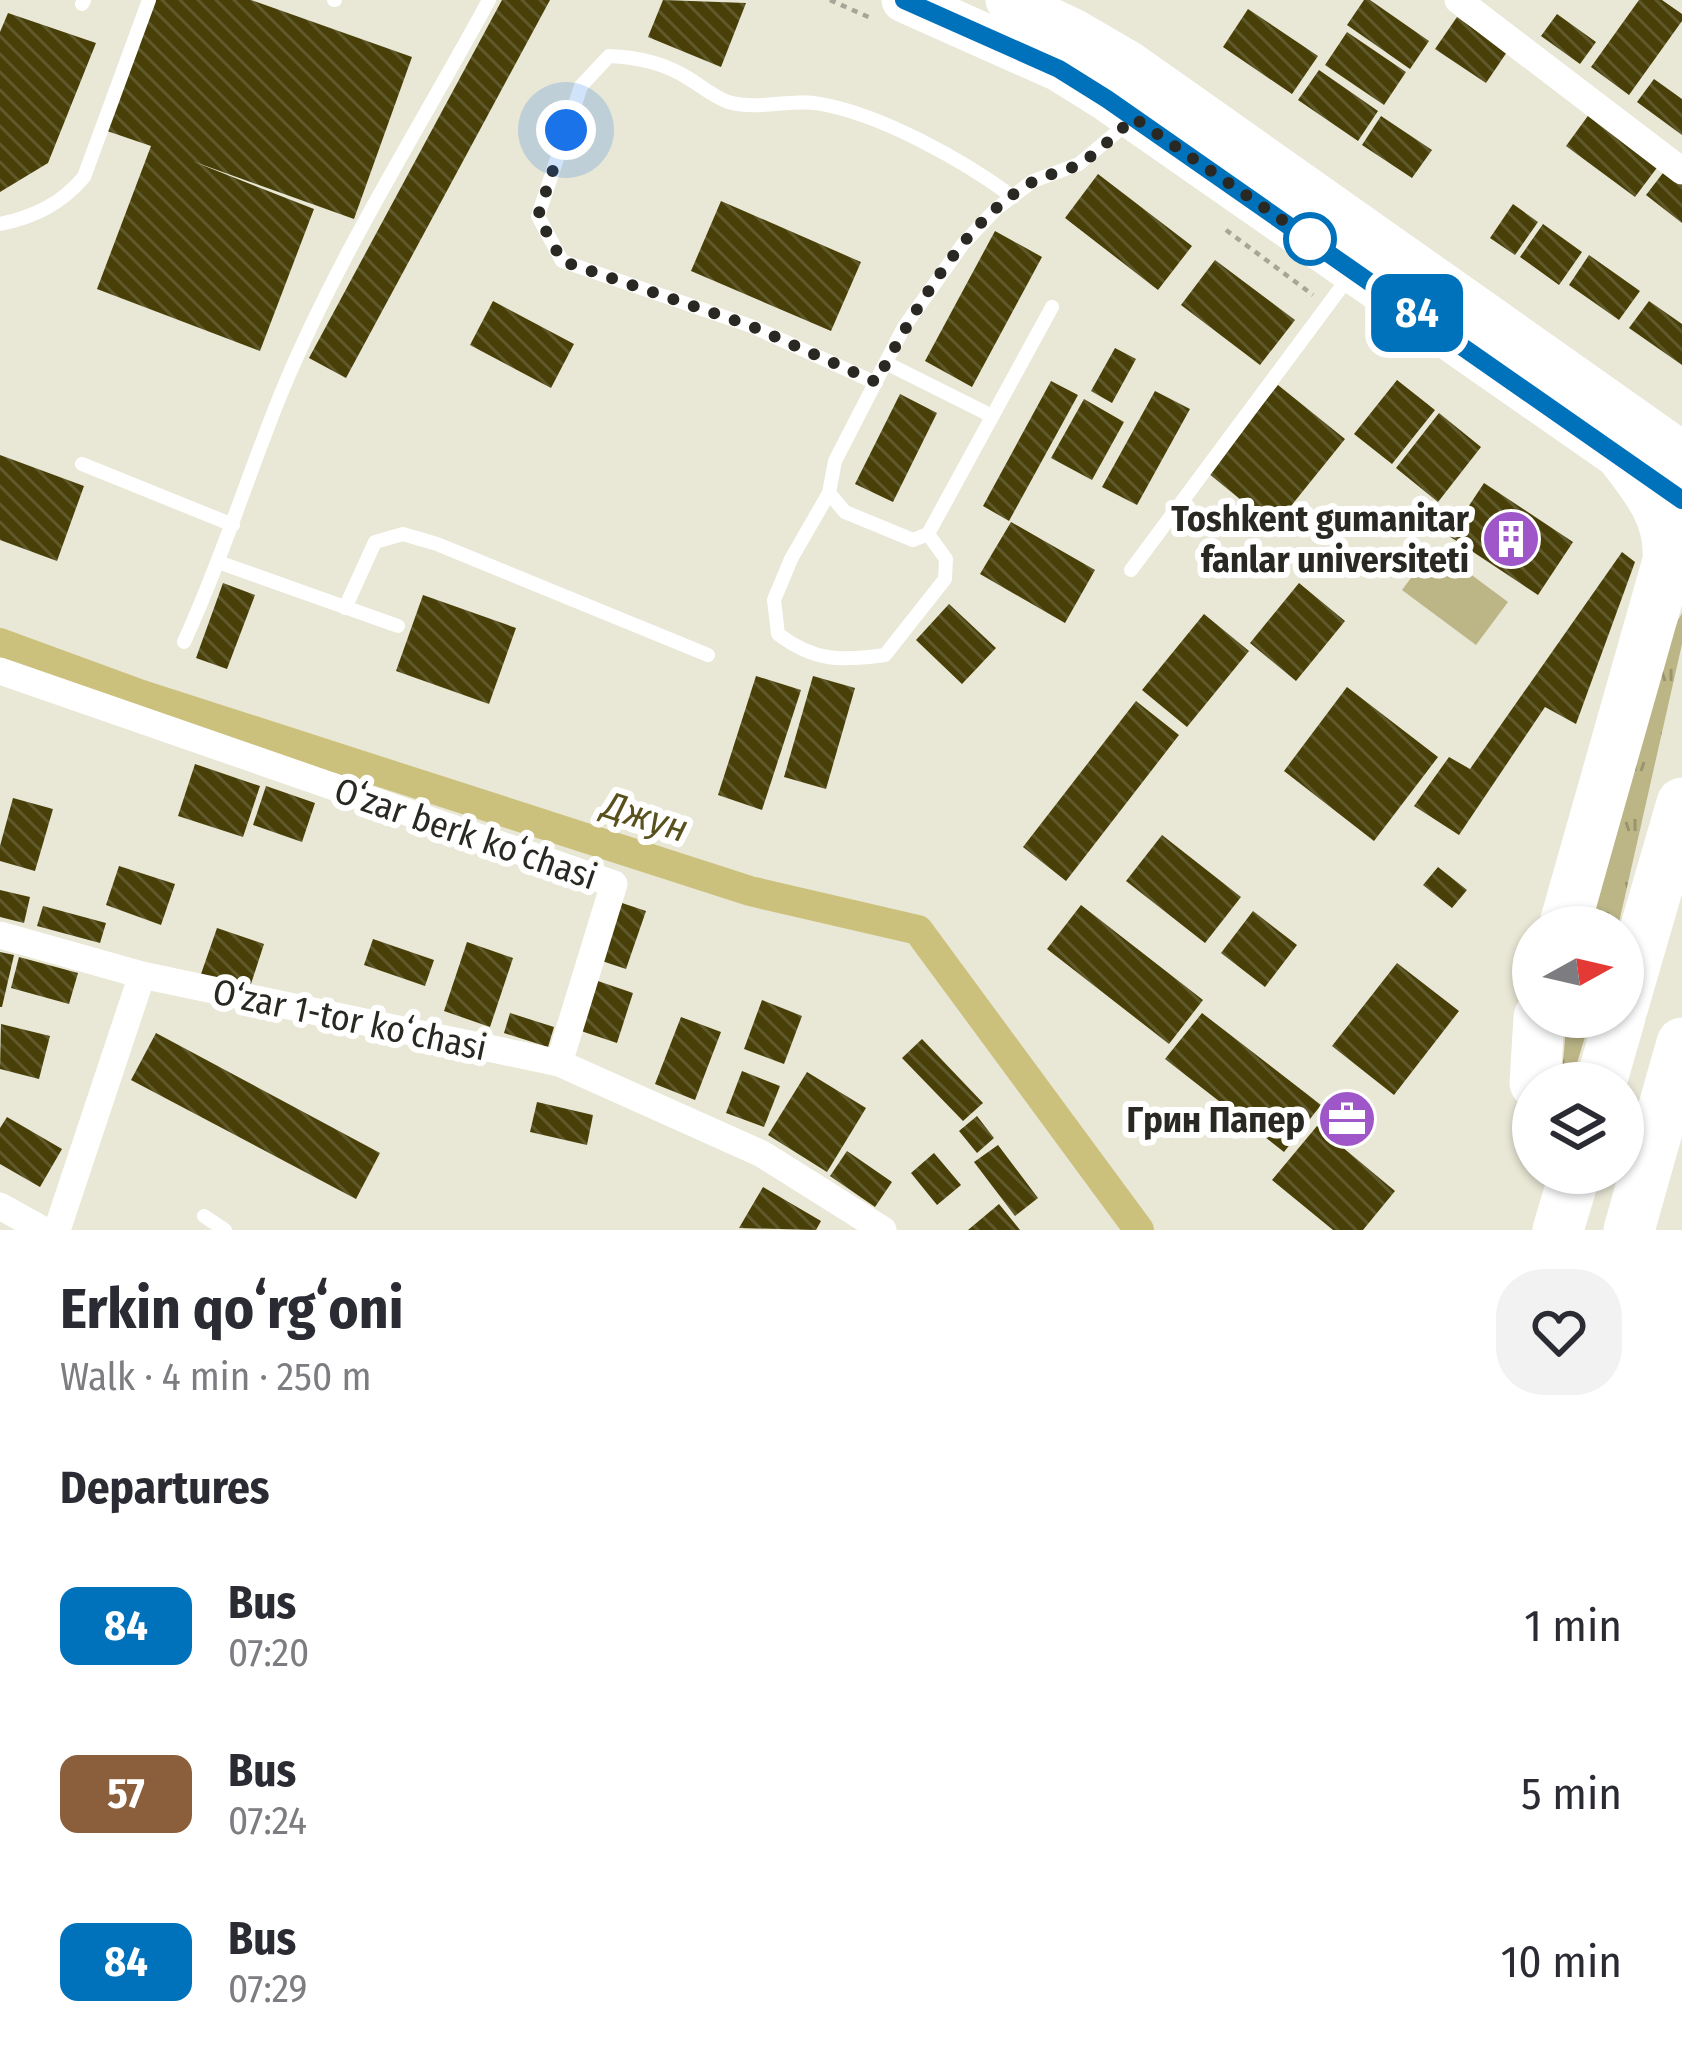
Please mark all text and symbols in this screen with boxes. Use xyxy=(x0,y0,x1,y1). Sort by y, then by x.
your location xyxy=(536,100,596,160)
unlabelled marker xyxy=(1285,214,1335,264)
line badge: 84 xyxy=(1363,274,1471,352)
text: 84 xyxy=(1395,288,1439,338)
place label: Toshkent gumanitar fanlar universiteti xyxy=(1171,497,1470,582)
building icon: Toshkent gumanitar fanlar universiteti xyxy=(1480,508,1542,570)
street label: Oʻzar berk koʻchasi xyxy=(329,768,603,899)
water label: Джун xyxy=(595,781,694,852)
north arrow xyxy=(1512,906,1644,1038)
map controls xyxy=(1512,906,1644,1194)
street label: O‘zar 1-tor koʻchasi xyxy=(209,969,491,1070)
button: layers xyxy=(1512,1062,1644,1194)
office icon: Грин Папер xyxy=(1316,1088,1378,1150)
place label: Грин Папер xyxy=(1127,1098,1305,1142)
button: heart xyxy=(1496,1269,1622,1395)
text: Erkin qoʻrgʻoni xyxy=(60,1275,403,1343)
text: Walk · 4 min · 250 m xyxy=(60,1354,371,1400)
text: Departures xyxy=(60,1461,269,1515)
text: Bus xyxy=(228,1576,296,1630)
text: 1 min xyxy=(1524,1599,1622,1653)
text: 84 xyxy=(104,1601,148,1651)
text: 07:20 xyxy=(228,1630,309,1676)
text: Bus xyxy=(228,1744,296,1798)
text: 5 min xyxy=(1521,1767,1622,1821)
text: 57 xyxy=(107,1769,145,1819)
text: 07:24 xyxy=(228,1798,307,1844)
text: Bus xyxy=(228,1912,296,1966)
text: 10 min xyxy=(1501,1935,1622,1989)
text: 84 xyxy=(104,1937,148,1987)
text: 07:29 xyxy=(228,1966,308,2012)

